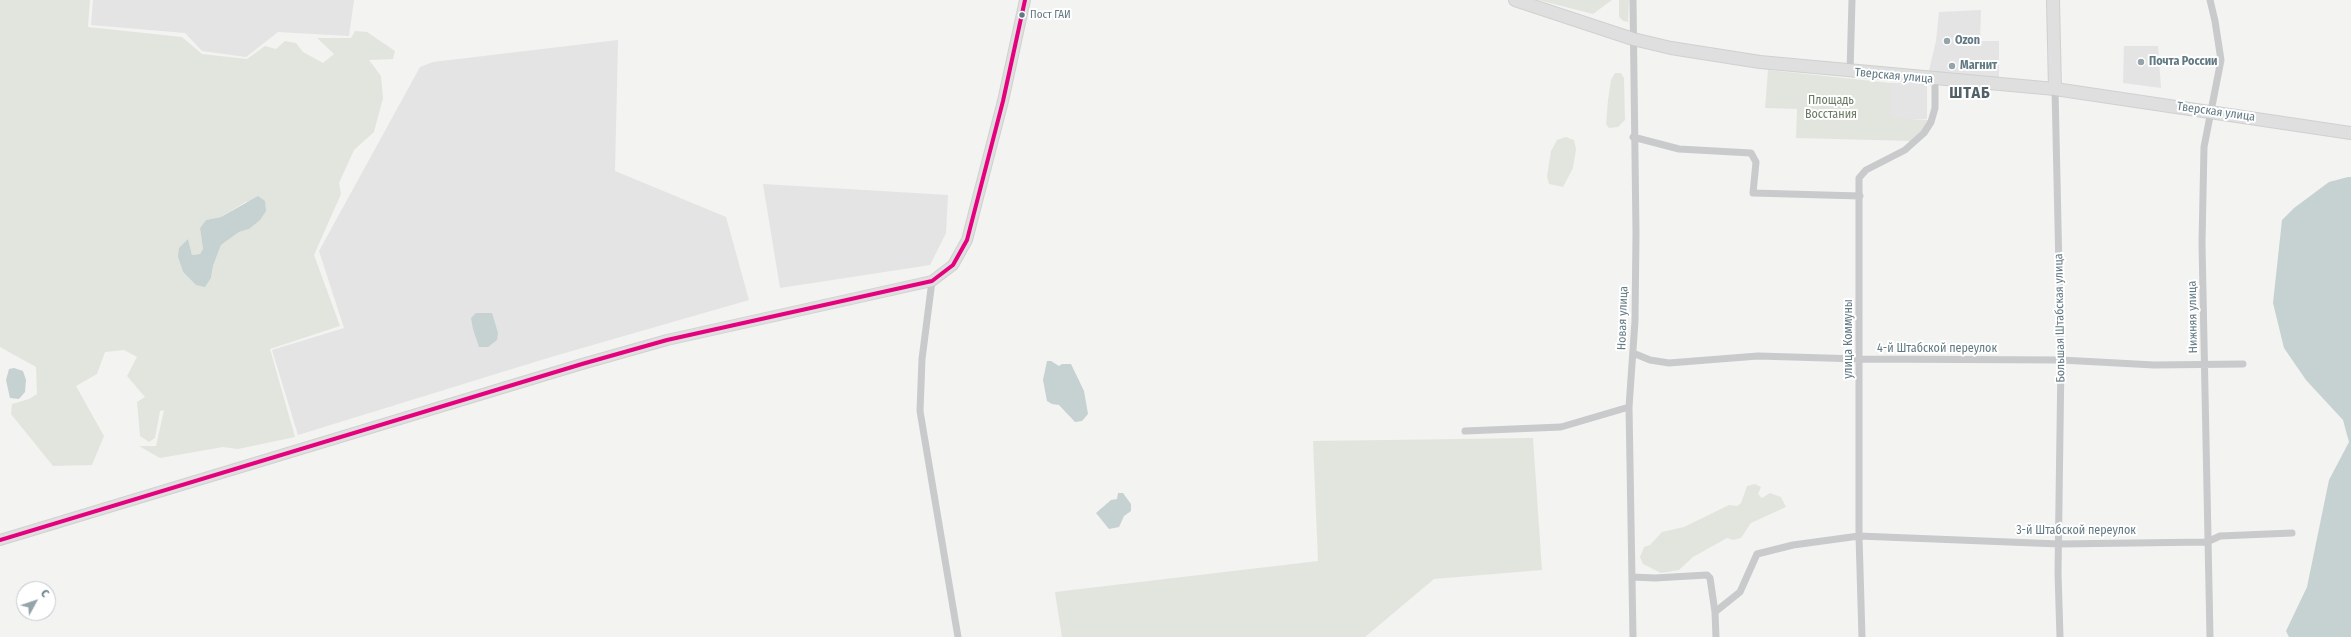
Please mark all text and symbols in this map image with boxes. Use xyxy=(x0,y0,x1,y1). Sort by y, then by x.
place label: Пост ГАИ xyxy=(1030,8,1071,22)
marker: Пост ГАИ xyxy=(1017,10,1027,20)
place label: Ozon xyxy=(1955,34,1980,48)
marker: Ozon xyxy=(1942,36,1952,46)
place label: Почта России xyxy=(2149,55,2217,69)
marker: Почта России xyxy=(2136,57,2146,67)
place label: Магнит xyxy=(1960,59,1997,73)
marker: Магнит xyxy=(1947,61,1957,71)
street label: Тверская улица xyxy=(1854,65,1934,87)
district label: ШТАБ xyxy=(1949,84,1991,104)
park label: Площадь Восстания xyxy=(1805,94,1857,122)
street label: Тверская улица xyxy=(2176,99,2256,125)
street label: Большая Штабская улица xyxy=(2052,253,2068,383)
street label: Нижняя улица xyxy=(2185,281,2201,353)
street label: Новая улица xyxy=(1615,286,1631,350)
street label: улица Коммуны xyxy=(1842,299,1856,379)
street label: 4-й Штабской переулок xyxy=(1877,342,1997,356)
street label: 3-й Штабской переулок xyxy=(2016,524,2136,538)
north arrow xyxy=(16,581,56,621)
text: С xyxy=(38,587,52,600)

